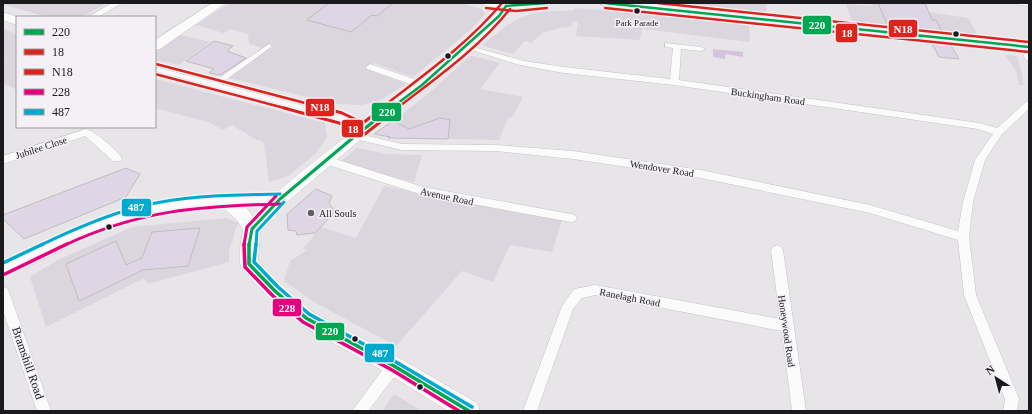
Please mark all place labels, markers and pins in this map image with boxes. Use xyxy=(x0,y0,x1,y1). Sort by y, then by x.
marker: Park Parade xyxy=(632,6,642,16)
place label: Park Parade xyxy=(615,18,659,28)
unlabelled marker xyxy=(951,29,961,39)
unlabelled marker xyxy=(443,51,453,61)
marker: All Souls xyxy=(306,208,316,218)
place label: All Souls xyxy=(319,208,357,219)
unlabelled marker xyxy=(104,222,114,232)
unlabelled marker xyxy=(350,334,360,344)
unlabelled marker xyxy=(415,382,425,392)

